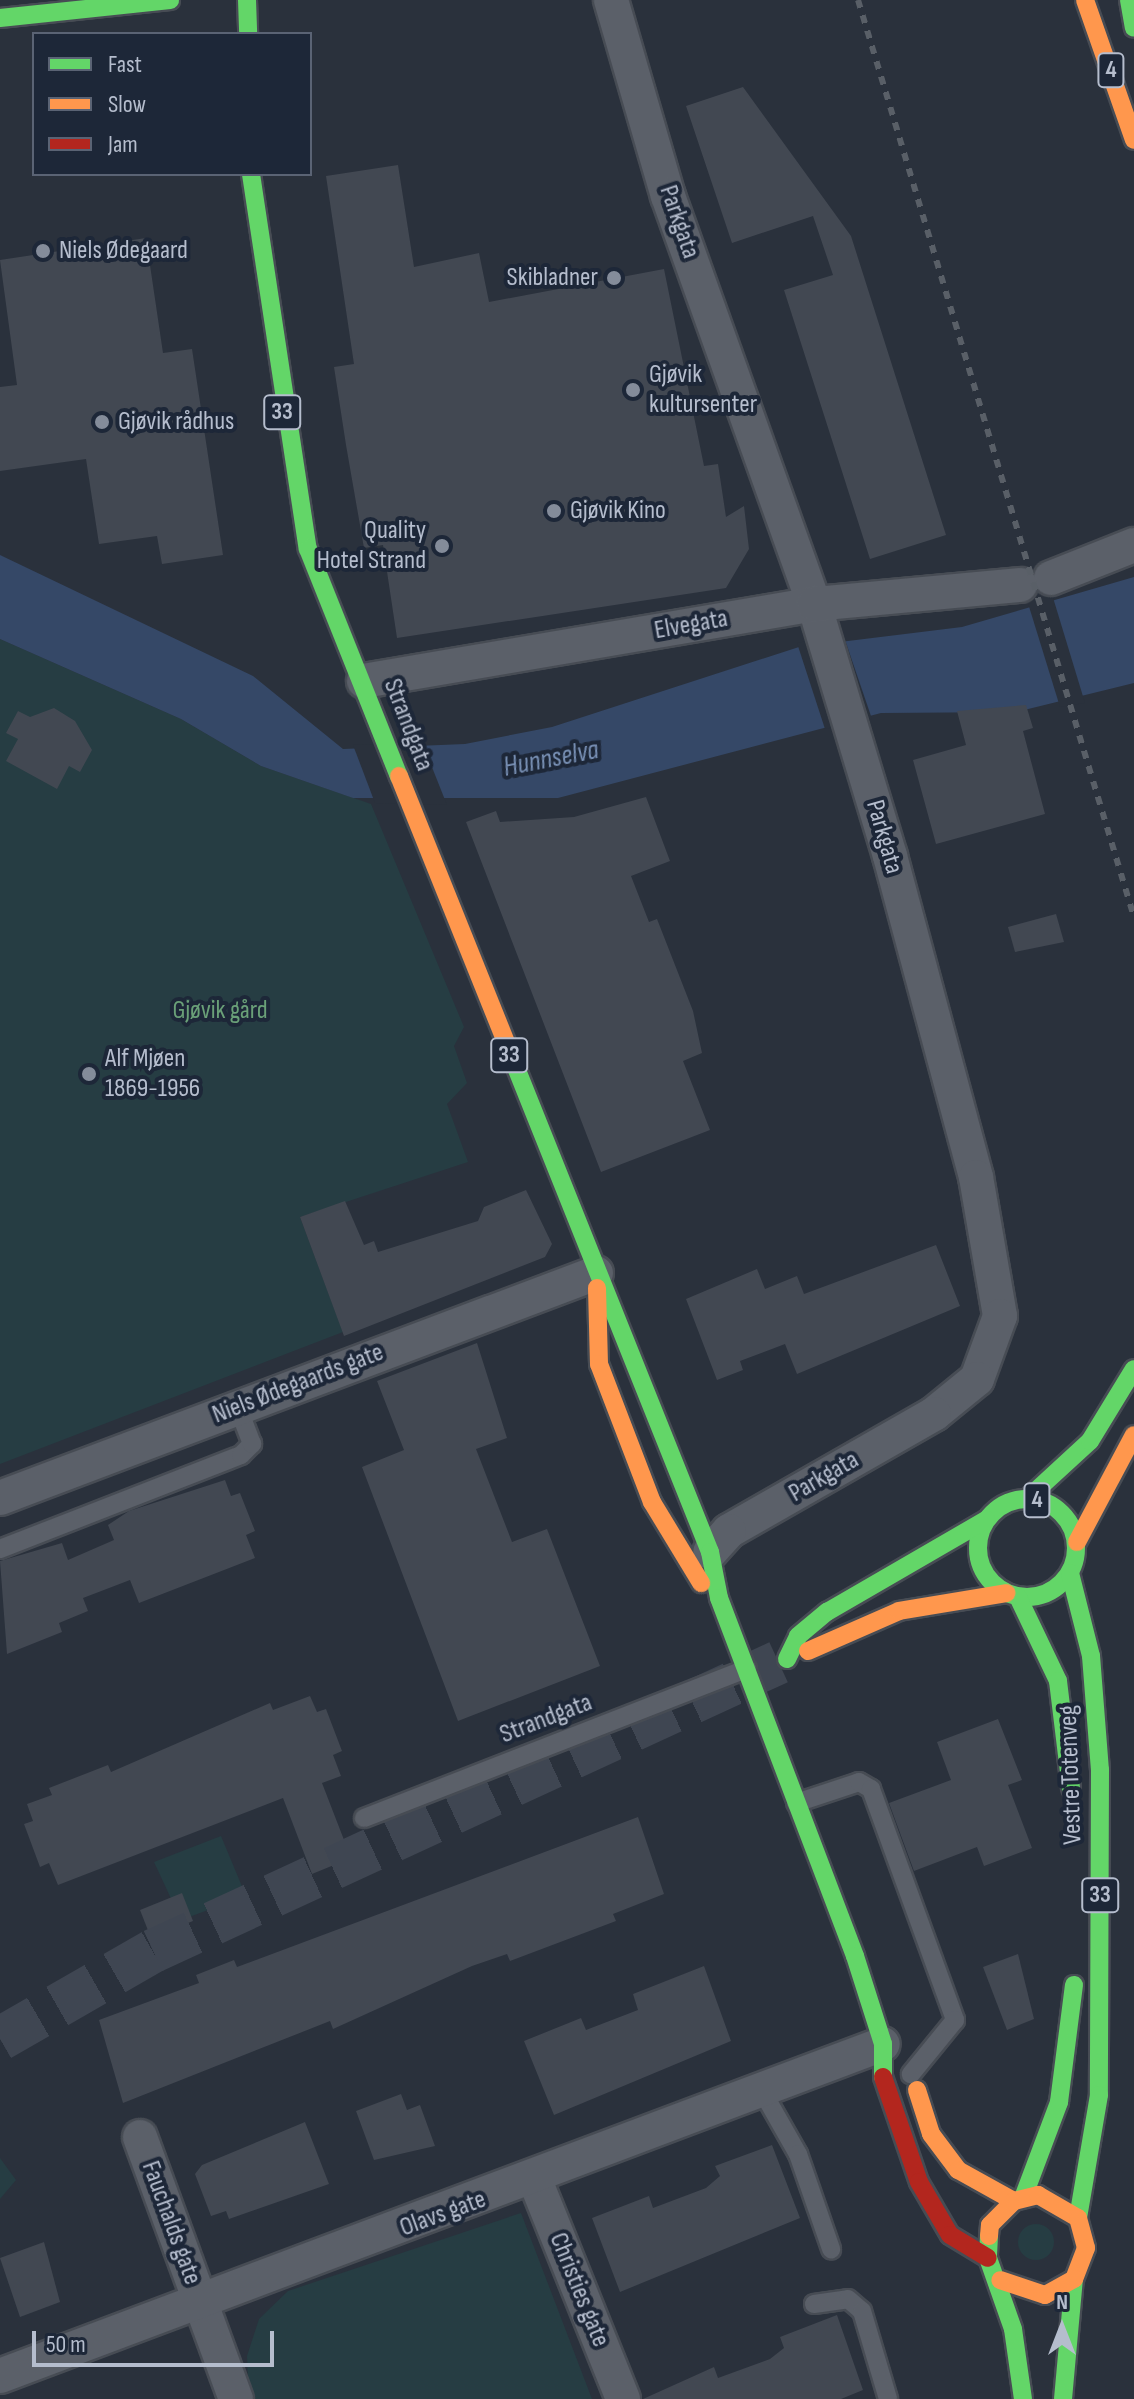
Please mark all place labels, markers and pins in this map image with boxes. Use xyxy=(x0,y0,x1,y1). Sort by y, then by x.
place label: Niels Ødegaard xyxy=(59,235,188,267)
marker: Niels Ødegaard xyxy=(34,242,52,260)
place label: Skibladner xyxy=(507,262,598,294)
marker: Skibladner xyxy=(605,269,623,287)
place label: Gjøvik kultursenter xyxy=(649,359,757,420)
marker: Gjøvik kultursenter xyxy=(624,381,642,399)
place label: Gjøvik rådhus xyxy=(118,406,234,438)
marker: Gjøvik rådhus xyxy=(93,413,111,431)
place label: Gjøvik Kino xyxy=(570,495,666,527)
marker: Gjøvik Kino xyxy=(545,502,563,520)
place label: Quality Hotel Strand xyxy=(317,515,426,576)
marker: Quality Hotel Strand xyxy=(433,537,451,555)
place label: Alf Mjøen 1869-1956 xyxy=(105,1043,200,1104)
marker: Alf Mjøen 1869-1956 xyxy=(80,1065,98,1083)

